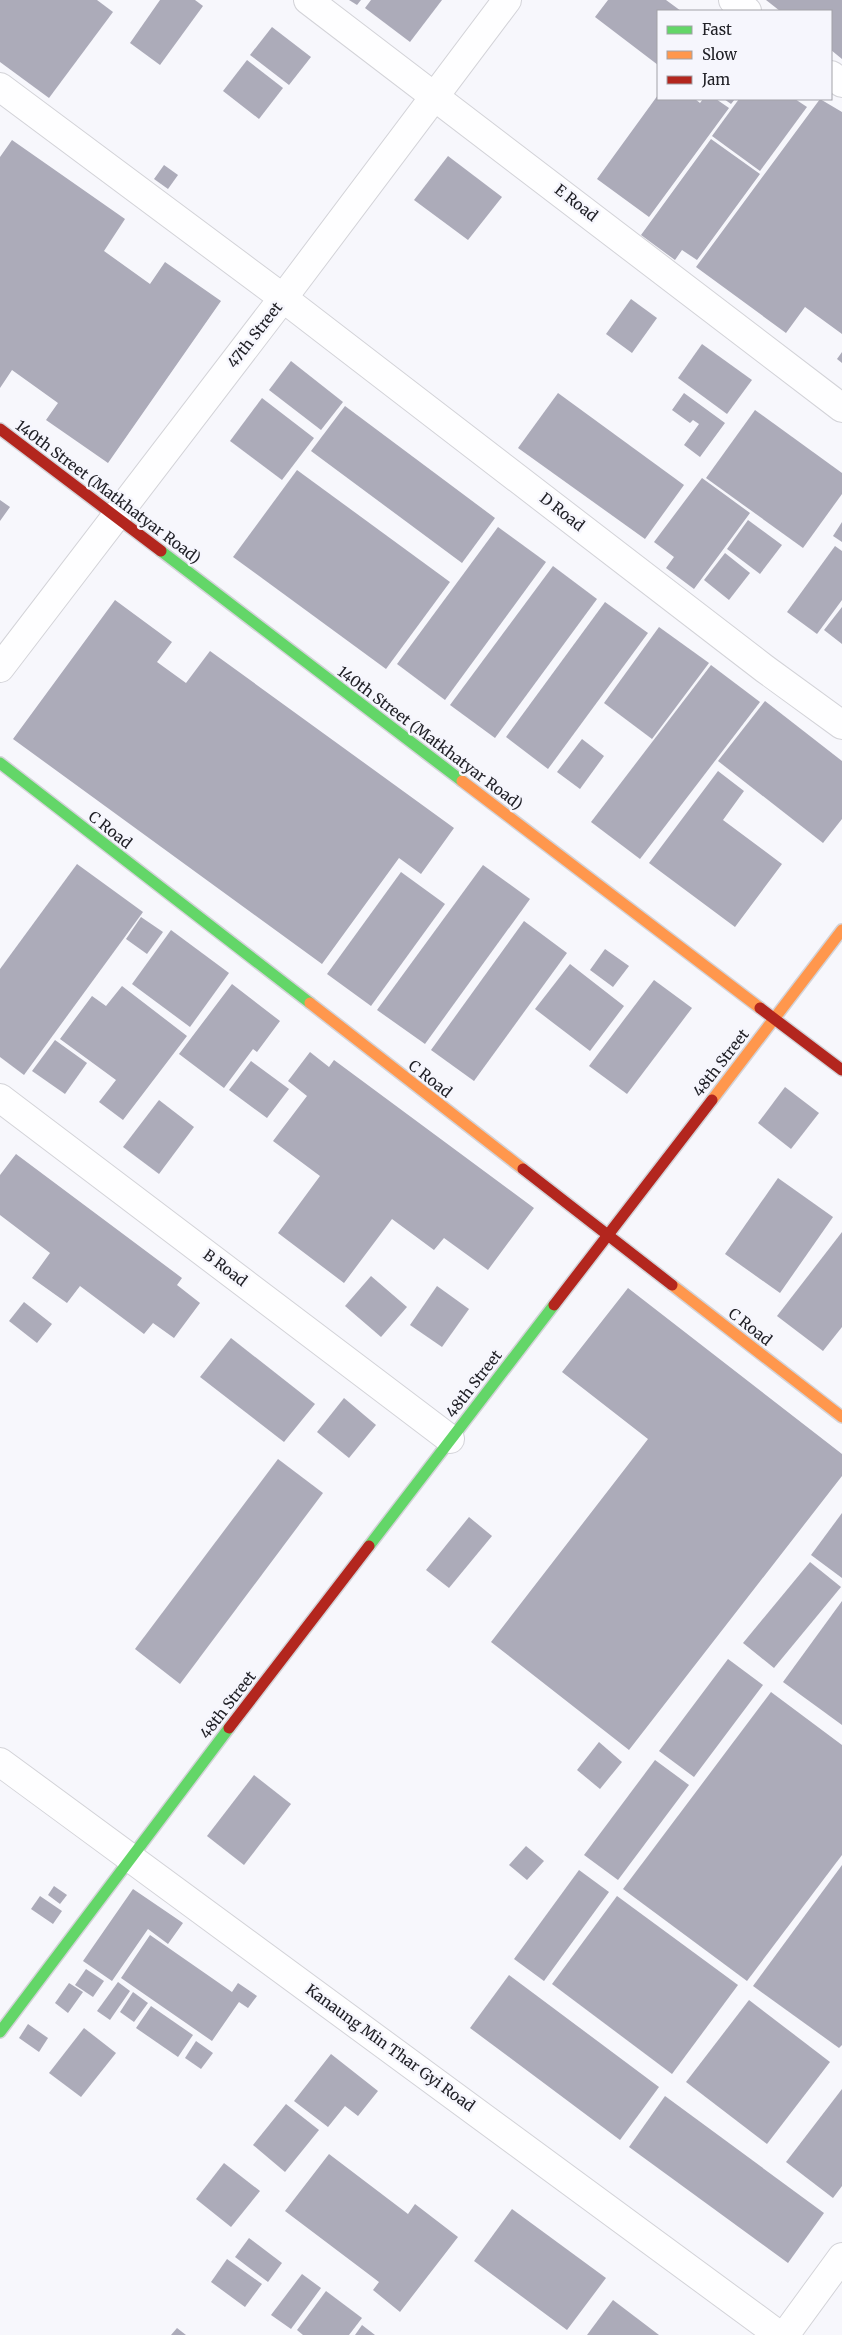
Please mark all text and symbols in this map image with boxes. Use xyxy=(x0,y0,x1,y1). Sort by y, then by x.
legend xyxy=(657,10,832,100)
text: Fast xyxy=(702,20,732,39)
text: Slow xyxy=(702,45,737,64)
text: Jam xyxy=(701,70,730,89)
street label: E Road xyxy=(551,180,602,225)
street label: 47th Street xyxy=(223,298,286,371)
street label: 140th Street (Matkhatyar Road) xyxy=(12,416,205,567)
street label: D Road xyxy=(536,488,588,535)
street label: 140th Street (Matkhatyar Road) xyxy=(334,662,527,813)
street label: C Road xyxy=(85,807,136,852)
street label: 48th Street xyxy=(688,1025,753,1100)
street label: C Road xyxy=(405,1056,456,1101)
street label: B Road xyxy=(200,1245,251,1290)
street label: C Road xyxy=(725,1304,776,1349)
street label: 48th Street xyxy=(441,1346,506,1421)
street label: 48th Street xyxy=(195,1667,260,1742)
street label: Kanaung Min Thar Gyi Road xyxy=(302,1980,479,2115)

